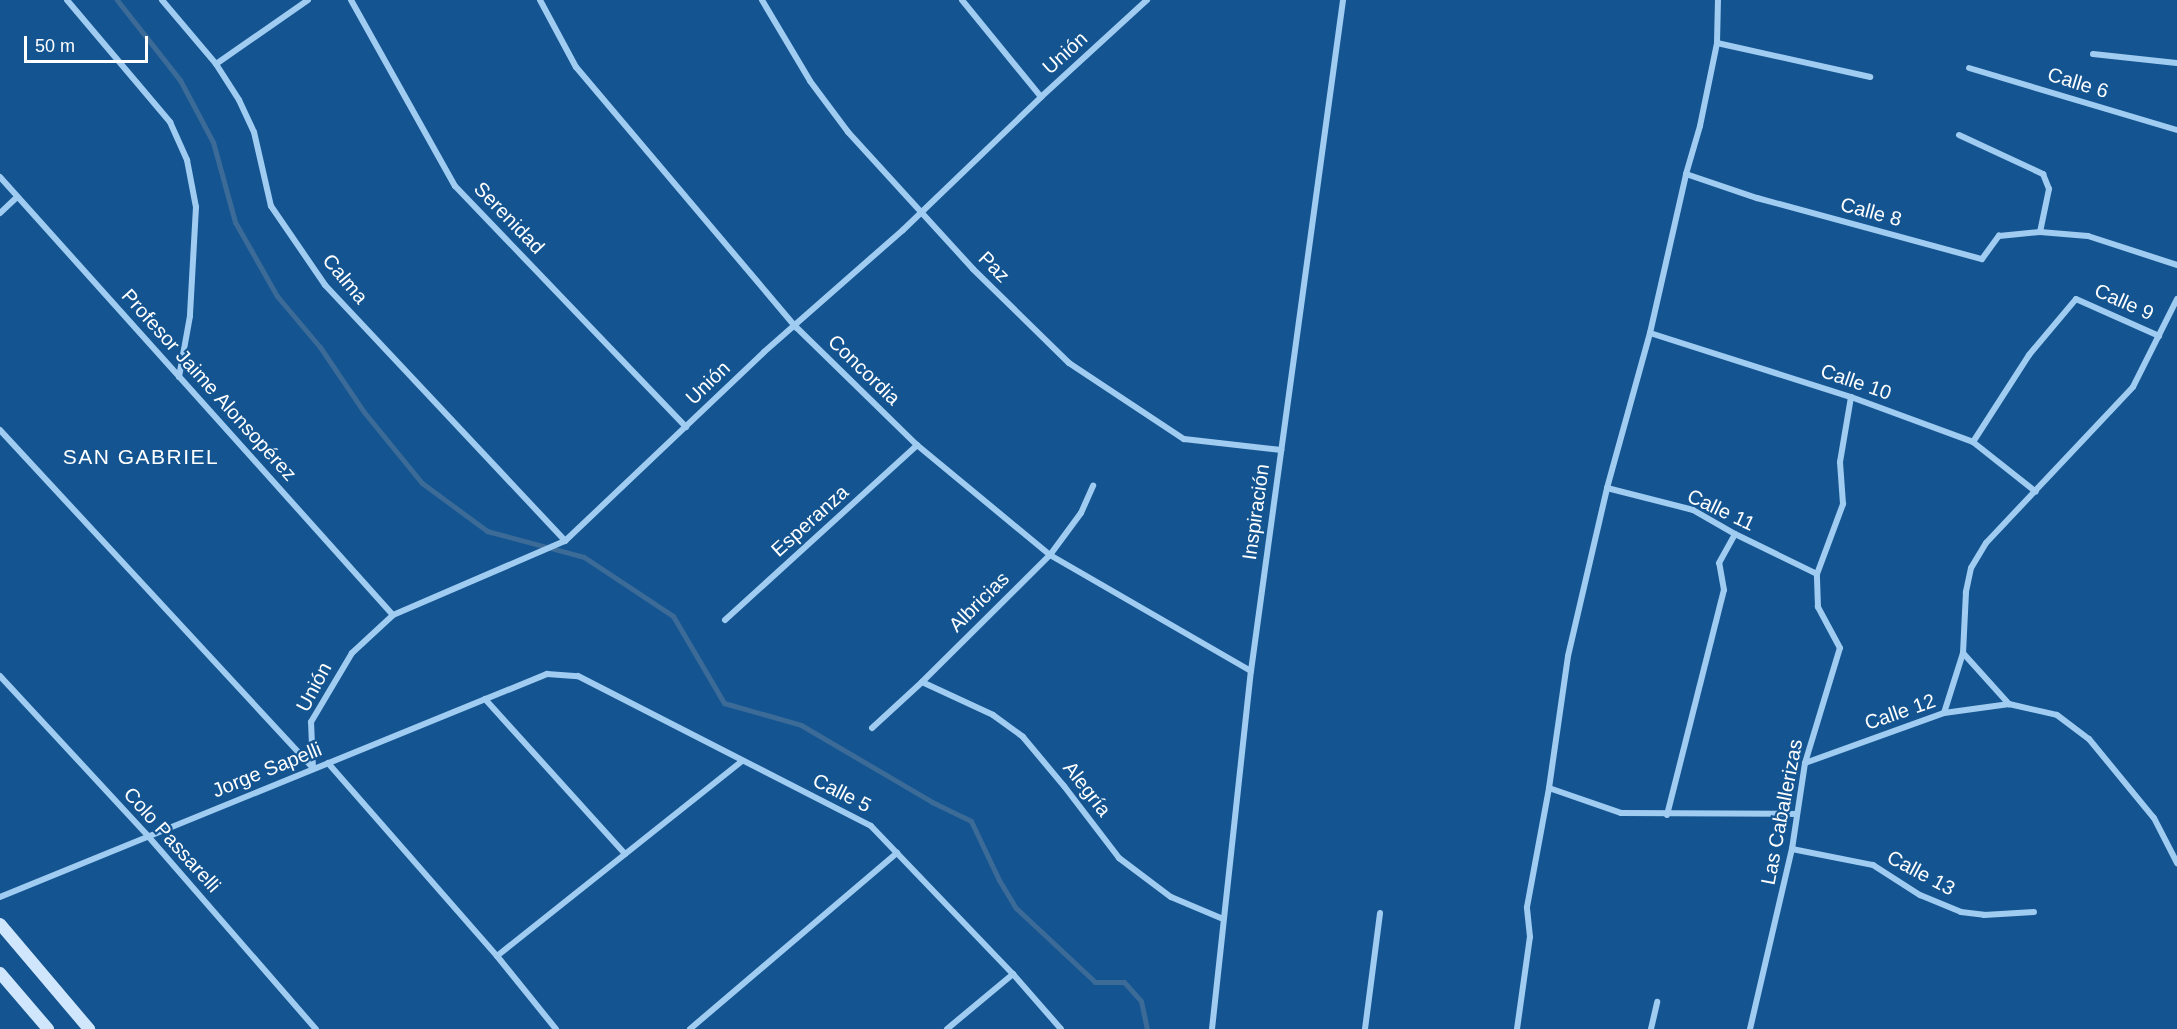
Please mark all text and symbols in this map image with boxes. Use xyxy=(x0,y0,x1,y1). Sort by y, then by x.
scale bar xyxy=(27,24,152,62)
street label: Unión xyxy=(1038,27,1092,79)
text: 50 m xyxy=(35,36,75,56)
street label: Calle 6 xyxy=(2045,62,2111,104)
street label: Serenidad xyxy=(469,177,549,259)
street label: Calle 8 xyxy=(1838,192,1904,232)
street label: Paz xyxy=(973,246,1015,288)
street label: Calma xyxy=(317,249,373,309)
street label: Calle 9 xyxy=(2091,278,2157,326)
street label: Profesor Jaime Alonsopérez xyxy=(116,284,302,486)
street label: Concordia xyxy=(823,330,905,410)
street label: Unión xyxy=(681,356,735,410)
street label: Calle 10 xyxy=(1817,359,1895,405)
district label: SAN GABRIEL xyxy=(63,444,219,470)
street label: Inspiración xyxy=(1237,462,1275,562)
street label: Esperanza xyxy=(766,480,854,562)
street label: Calle 11 xyxy=(1683,484,1759,536)
street label: Albricias xyxy=(944,567,1014,637)
street label: Unión xyxy=(291,658,337,716)
street label: Calle 12 xyxy=(1861,689,1939,735)
street label: Jorge Sapelli xyxy=(209,737,325,803)
street label: Las Caballerizas xyxy=(1756,737,1808,887)
street label: Alegría xyxy=(1058,757,1116,821)
street label: Calle 5 xyxy=(809,768,875,818)
street label: Colo Passarelli xyxy=(118,782,226,898)
street label: Calle 13 xyxy=(1883,845,1959,901)

